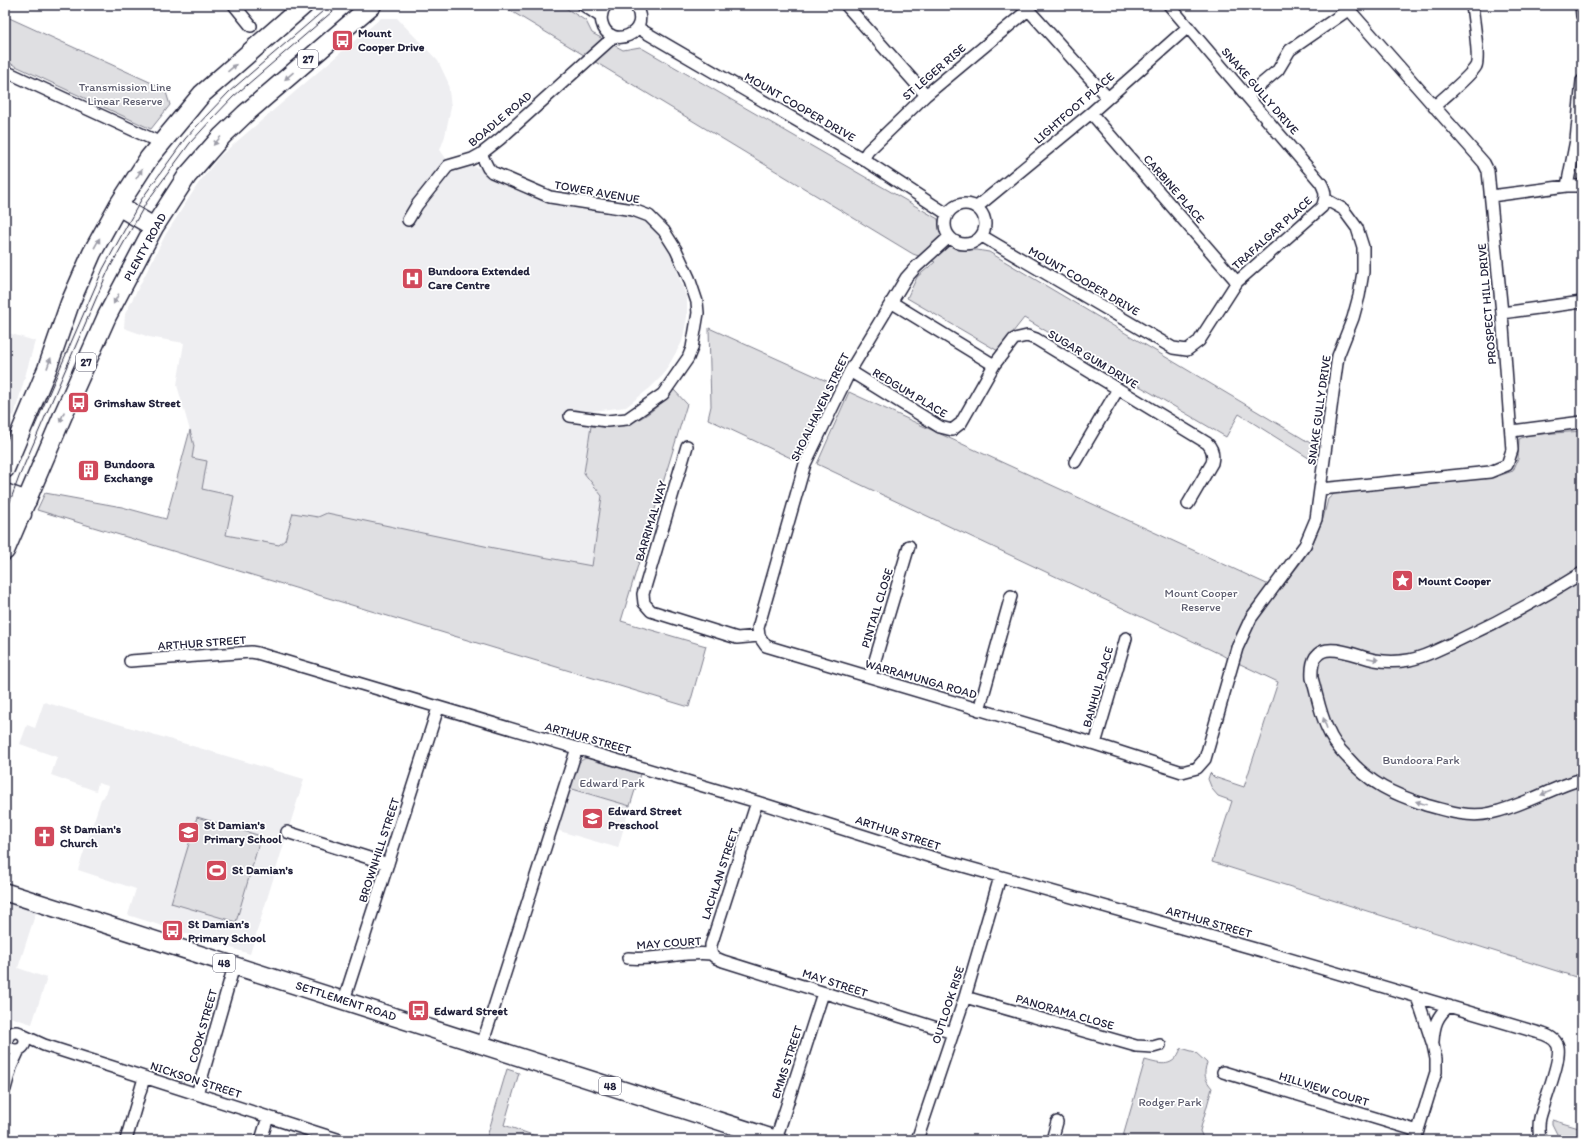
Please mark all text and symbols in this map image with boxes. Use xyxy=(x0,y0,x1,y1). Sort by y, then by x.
place label: Mount Cooper Drive xyxy=(358,26,425,55)
bus stop icon: Mount Cooper Drive xyxy=(329,27,355,53)
street label: ST LEGER RISE xyxy=(900,40,969,103)
street label: SNAKE GULLY DRIVE xyxy=(1218,45,1302,138)
road number: 27 xyxy=(298,50,318,68)
one-way arrow xyxy=(227,63,237,73)
street label: MOUNT COOPER DRIVE xyxy=(742,69,858,145)
street label: LIGHTFOOT PLACE xyxy=(1031,69,1117,147)
one-way arrow xyxy=(283,71,294,80)
park label: Transmission Line Linear Reserve xyxy=(79,80,171,108)
street label: BOADLE ROAD xyxy=(465,88,535,150)
one-way arrow xyxy=(213,137,222,146)
street label: CARBINE PLACE xyxy=(1140,152,1208,226)
one-way arrow xyxy=(135,168,142,179)
street label: TOWER AVENUE xyxy=(553,178,641,206)
street label: TRAFALGAR PLACE xyxy=(1229,193,1315,273)
street label: PLENTY ROAD xyxy=(121,211,169,283)
one-way arrow xyxy=(94,237,101,249)
street label: PROSPECT HILL DRIVE xyxy=(1475,242,1499,365)
street label: MOUNT COOPER DRIVE xyxy=(1026,243,1142,319)
place label: Bundoora Extended Care Centre xyxy=(428,264,530,292)
hospital icon: Bundoora Extended Care Centre xyxy=(399,265,425,291)
one-way arrow xyxy=(113,293,120,305)
street label: SUGAR GUM DRIVE xyxy=(1045,327,1141,392)
street label: SHOALHAVEN STREET xyxy=(788,350,852,464)
road number: 27 xyxy=(76,353,96,371)
street label: SNAKE GULLY DRIVE xyxy=(1304,354,1334,466)
one-way arrow xyxy=(47,357,53,369)
street label: REDGUM PLACE xyxy=(870,365,950,421)
bus stop icon: Grimshaw Street xyxy=(65,390,91,416)
place label: Grimshaw Street xyxy=(94,396,181,410)
one-way arrow xyxy=(59,411,65,422)
place label: Bundoora Exchange xyxy=(104,457,156,486)
building icon: Bundoora Exchange xyxy=(76,458,102,484)
street label: BARRIMAL WAY xyxy=(632,479,670,563)
street label: PINTAIL CLOSE xyxy=(858,566,896,650)
place icon: Mount Cooper xyxy=(1390,568,1416,594)
place label: Mount Cooper xyxy=(1418,574,1491,589)
park label: Mount Cooper Reserve xyxy=(1165,586,1238,614)
street label: ARTHUR STREET xyxy=(157,633,247,653)
street label: BANHUL PLACE xyxy=(1080,645,1116,729)
street label: WARRAMUNGA ROAD xyxy=(863,656,979,702)
one-way arrow xyxy=(1367,657,1380,663)
one-way arrow xyxy=(1322,716,1328,728)
street label: ARTHUR STREET xyxy=(543,719,633,757)
park label: Bundoora Park xyxy=(1382,753,1460,767)
park label: Edward Park xyxy=(579,776,645,790)
one-way arrow xyxy=(1540,790,1551,796)
street label: BROWNHILL STREET xyxy=(355,796,403,904)
one-way arrow xyxy=(1415,800,1427,806)
place label: Edward Street Preschool xyxy=(608,804,682,832)
school or university icon: Edward Street Preschool xyxy=(580,805,606,831)
street label: ARTHUR STREET xyxy=(854,813,943,853)
place label: St Damian's Primary School xyxy=(204,818,282,847)
school or university icon: St Damian's Primary School xyxy=(176,819,202,845)
place label: St Damian's Church xyxy=(60,822,122,850)
church icon: St Damian's Church xyxy=(31,823,57,849)
street label: LACHLAN STREET xyxy=(699,826,741,921)
sports icon: St Damian's xyxy=(203,857,229,883)
place label: St Damian's xyxy=(232,863,294,877)
street label: ARTHUR STREET xyxy=(1164,903,1254,941)
place label: St Damian’s Primary School xyxy=(188,917,266,946)
bus stop icon: St Damian’s Primary School xyxy=(159,918,185,944)
street label: MAY COURT xyxy=(636,934,702,952)
road number: 48 xyxy=(213,954,235,972)
street label: OUTLOOK RISE xyxy=(929,964,967,1046)
street label: MAY STREET xyxy=(801,966,870,1000)
street label: SETTLEMENT ROAD xyxy=(294,978,398,1024)
street label: COOK STREET xyxy=(186,987,220,1065)
street label: PANORAMA CLOSE xyxy=(1014,991,1116,1033)
bus stop icon: Edward Street xyxy=(406,998,432,1024)
place label: Edward Street xyxy=(434,1004,508,1018)
street label: EMMS STREET xyxy=(769,1023,806,1100)
street label: NICKSON STREET xyxy=(149,1059,244,1101)
street label: HILLVIEW COURT xyxy=(1277,1069,1371,1109)
road number: 48 xyxy=(599,1077,621,1095)
park label: Rodger Park xyxy=(1138,1095,1202,1109)

